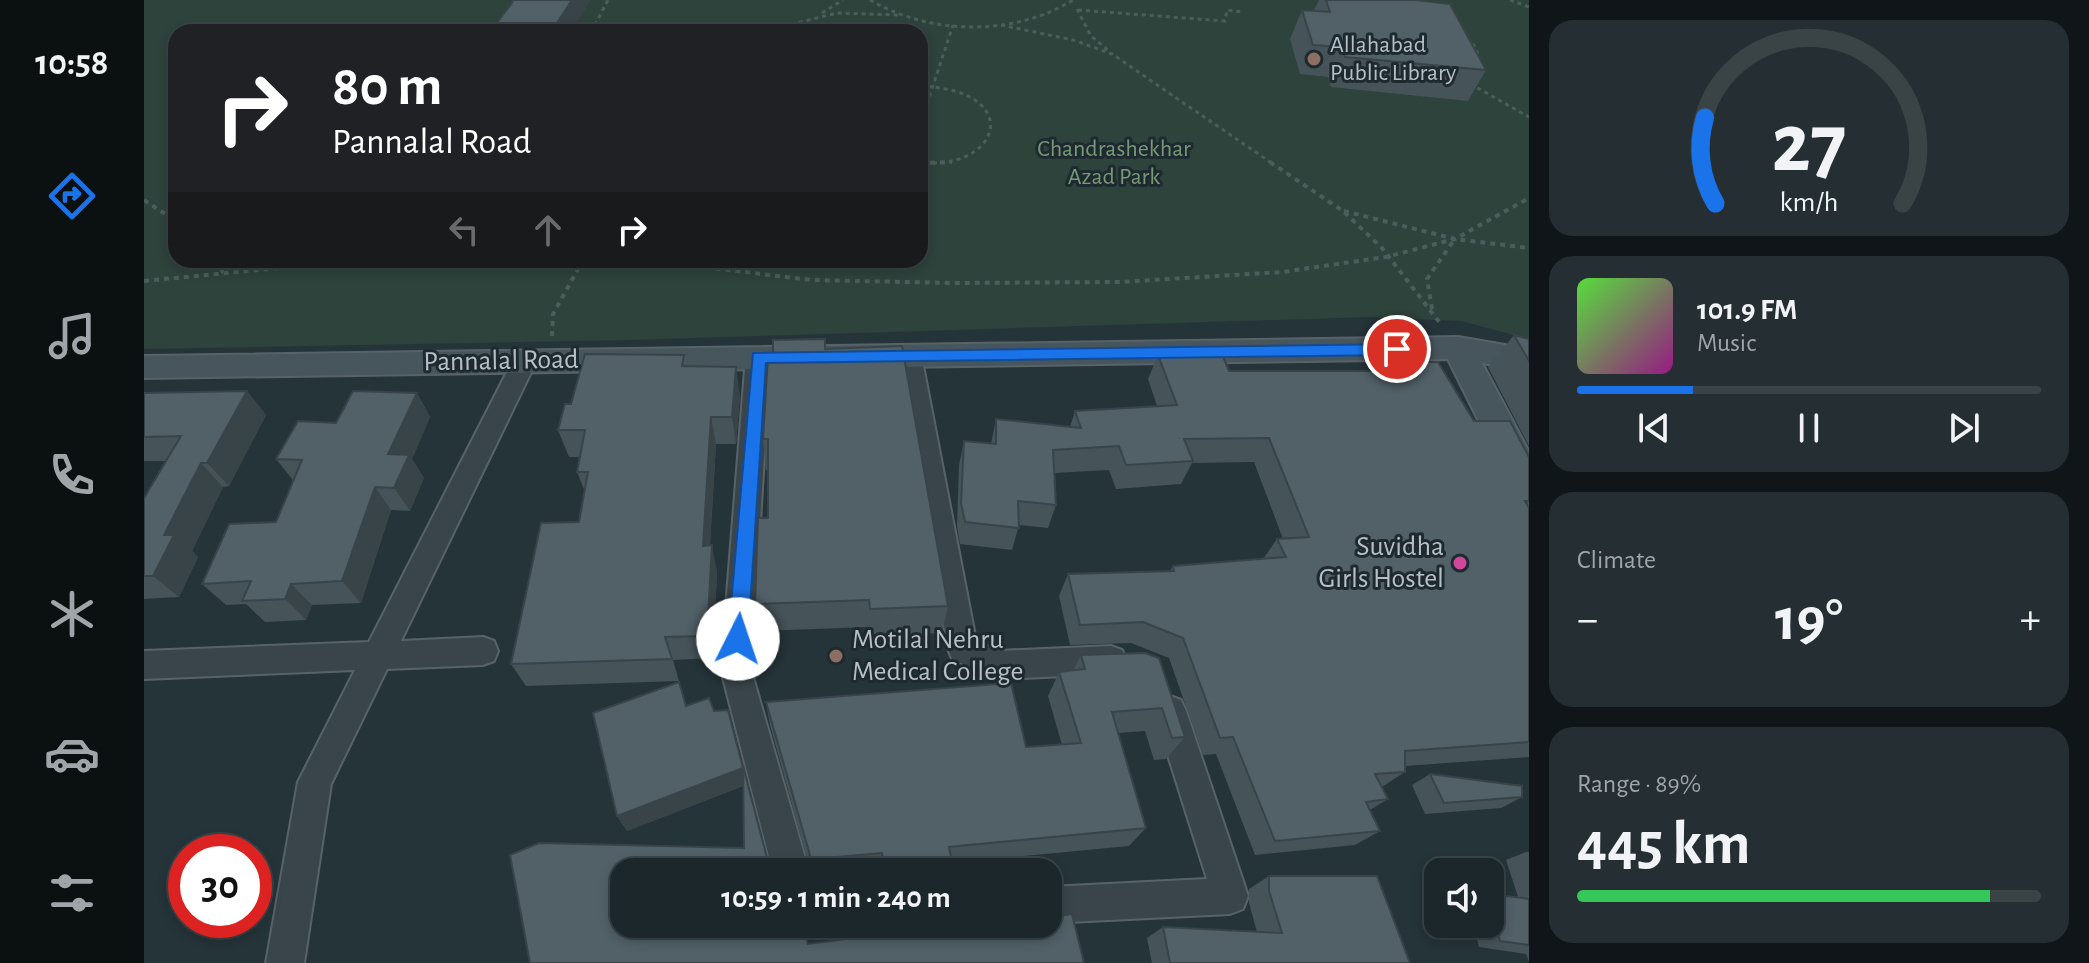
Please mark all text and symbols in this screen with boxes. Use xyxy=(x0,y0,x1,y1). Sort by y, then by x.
place label: Allahabad Public Library xyxy=(1330,33,1456,85)
text: 10:58 xyxy=(35,45,109,81)
marker: Allahabad Public Library xyxy=(1305,50,1323,68)
icon: right xyxy=(200,56,304,160)
text: 80 m xyxy=(332,59,442,115)
text: 27 xyxy=(1771,102,1847,186)
text: Pannalal Road xyxy=(332,124,531,160)
park label: Chandrashekhar Azad Park xyxy=(1037,137,1191,189)
icon: directions xyxy=(44,168,100,224)
text: km/h xyxy=(1780,188,1838,217)
icon: left xyxy=(442,208,486,252)
icon: ahead xyxy=(526,208,570,252)
icon: right xyxy=(610,208,654,252)
text: 101.9 FM xyxy=(1697,295,1797,325)
icon: music xyxy=(44,308,100,364)
pin xyxy=(1363,315,1431,383)
icon: arrive xyxy=(1375,327,1419,371)
text: Music xyxy=(1697,330,1756,356)
street label: Pannalal Road xyxy=(423,346,579,376)
icon: previous xyxy=(1632,406,1676,450)
icon: pause xyxy=(1787,406,1831,450)
icon: next xyxy=(1942,406,1986,450)
icon: phone xyxy=(44,447,100,503)
place label: Suvidha Girls Hostel xyxy=(1318,533,1444,593)
text: Climate xyxy=(1577,547,1656,573)
marker: Suvidha Girls Hostel xyxy=(1451,554,1469,572)
icon: climate xyxy=(44,586,100,642)
text: 19° xyxy=(1775,591,1843,651)
position arrow xyxy=(696,597,780,681)
text: − xyxy=(1577,598,1598,642)
text: + xyxy=(2020,598,2041,642)
place label: Motilal Nehru Medical College xyxy=(852,626,1023,686)
marker: Motilal Nehru Medical College xyxy=(827,647,845,665)
icon: car xyxy=(44,726,100,782)
text: Range · 89% xyxy=(1577,771,1701,797)
text: 445 km xyxy=(1577,815,1750,875)
speed limit sign: 30 xyxy=(168,834,272,938)
map controls xyxy=(1424,858,1504,938)
button: sound xyxy=(1424,858,1504,938)
icon: filters xyxy=(44,865,100,921)
text: 10:59 · 1 min · 240 m xyxy=(721,883,951,913)

